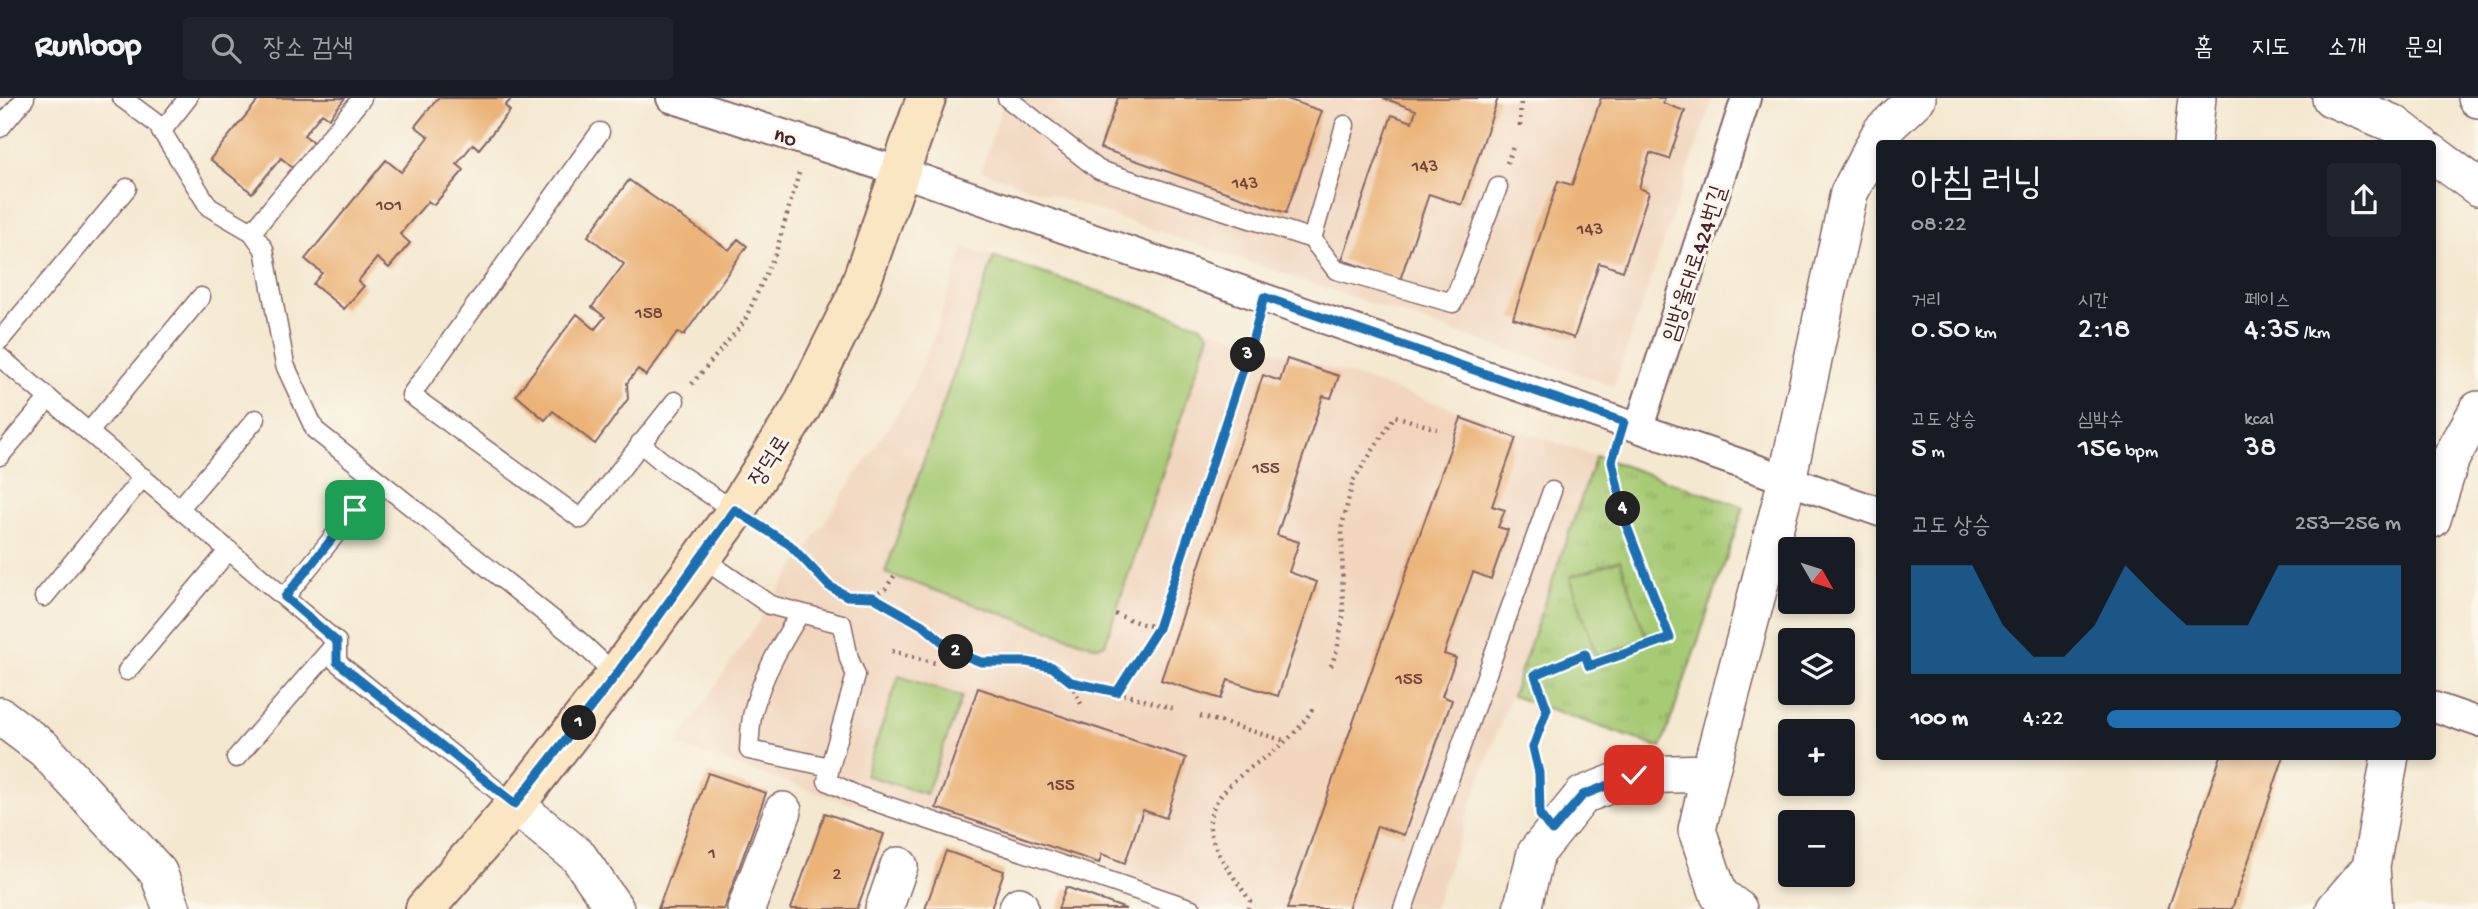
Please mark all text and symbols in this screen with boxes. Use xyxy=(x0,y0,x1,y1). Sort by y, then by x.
search box xyxy=(183,17,673,80)
text: Runloop xyxy=(35,29,141,67)
icon: search xyxy=(207,29,245,67)
text: 장소 검색 xyxy=(263,35,353,66)
text: 홈 xyxy=(2194,35,2213,64)
text: 지도 xyxy=(2251,35,2290,64)
text: 소개 xyxy=(2328,35,2366,64)
text: 문의 xyxy=(2404,35,2443,64)
street label: no xyxy=(770,122,800,155)
house number: 143 xyxy=(1411,156,1438,179)
button: share xyxy=(2327,163,2401,237)
text: 아침 러닝 xyxy=(1911,164,2042,208)
house number: 143 xyxy=(1231,173,1258,196)
street label: 임방울대로424번길 xyxy=(1658,183,1734,346)
house number: 101 xyxy=(375,195,402,218)
text: 08:22 xyxy=(1911,212,1966,239)
house number: 143 xyxy=(1576,219,1603,242)
text: 거리 xyxy=(1911,291,1942,314)
text: 시간 xyxy=(2078,291,2108,314)
text: 페이스 xyxy=(2244,291,2290,314)
house number: 158 xyxy=(634,303,663,326)
text: 0.50 xyxy=(1911,314,1970,349)
text: 2:18 xyxy=(2078,314,2130,349)
text: 4:35 xyxy=(2244,314,2299,349)
text: km xyxy=(1970,322,1997,345)
text: /km xyxy=(2299,322,2330,345)
pin: 3 xyxy=(1230,338,1266,372)
text: 3 xyxy=(1243,343,1252,366)
text: kcal xyxy=(2244,409,2274,432)
text: 고도 상승 xyxy=(1911,410,1977,433)
text: 심박수 xyxy=(2078,410,2124,433)
street label: 장덕로 xyxy=(744,431,797,493)
text: 38 xyxy=(2244,432,2276,467)
text: 5 xyxy=(1911,433,1927,468)
text: 156 xyxy=(2078,433,2121,468)
text: m xyxy=(1927,441,1945,464)
text: bpm xyxy=(2121,441,2158,464)
house number: 155 xyxy=(1251,458,1280,481)
pin xyxy=(325,480,385,540)
icon: arrive xyxy=(336,491,374,529)
pin: 4 xyxy=(1606,492,1640,526)
text: 4 xyxy=(1618,497,1627,520)
text: 253–256 m xyxy=(2295,511,2401,538)
text: 고도 상승 xyxy=(1911,514,1990,541)
north arrow xyxy=(1778,537,1855,614)
map controls xyxy=(1778,537,1855,887)
button: layers xyxy=(1778,628,1855,705)
pin: 2 xyxy=(939,634,974,670)
text: 2 xyxy=(951,640,960,663)
house number: 155 xyxy=(1394,669,1423,692)
pin: 1 xyxy=(562,706,596,740)
text: 100 m xyxy=(1911,706,1968,733)
text: 4:22 xyxy=(2023,706,2064,733)
text: 1 xyxy=(575,711,582,734)
button: + xyxy=(1778,719,1855,796)
pin xyxy=(1604,745,1664,805)
icon: check xyxy=(1615,756,1653,794)
house number: 155 xyxy=(1046,775,1075,798)
button: − xyxy=(1778,810,1855,887)
house number: 1 xyxy=(707,843,716,866)
house number: 2 xyxy=(832,864,842,887)

